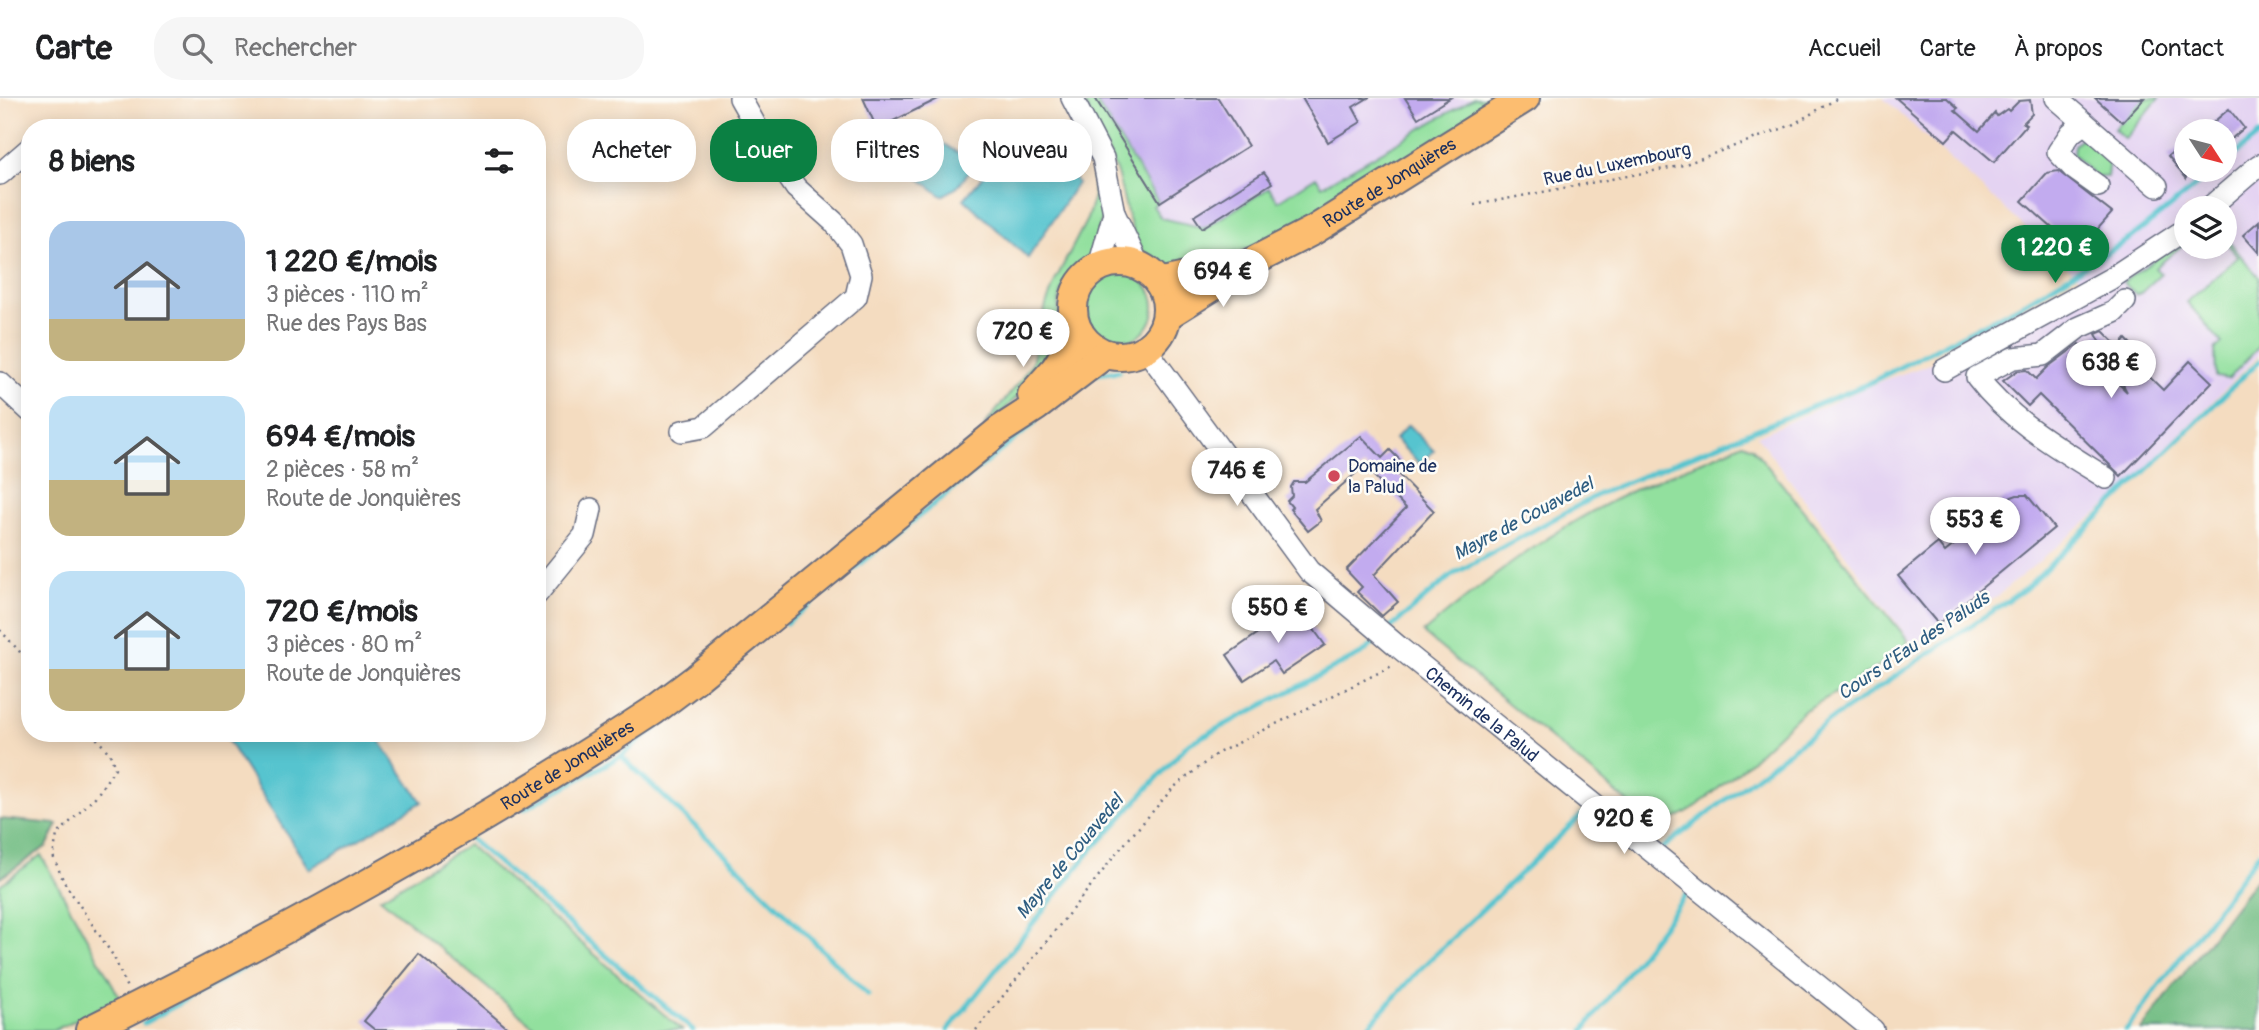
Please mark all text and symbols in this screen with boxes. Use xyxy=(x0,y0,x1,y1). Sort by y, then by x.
search box xyxy=(154,17,644,80)
text: Carte xyxy=(35,28,112,69)
icon: search xyxy=(178,29,216,67)
text: Rechercher xyxy=(234,32,357,64)
text: Accueil xyxy=(1808,34,1882,63)
text: Carte xyxy=(1920,34,1976,63)
text: À propos xyxy=(2014,34,2103,63)
text: Contact xyxy=(2141,34,2224,63)
chip: Acheter xyxy=(567,119,696,182)
chip: Louer xyxy=(710,119,817,182)
chip: Filtres xyxy=(831,119,944,182)
chip: Nouveau xyxy=(958,119,1092,182)
north arrow xyxy=(2174,119,2236,182)
map controls xyxy=(2174,119,2237,259)
street label: Route de Jonquières xyxy=(1319,133,1461,233)
street label: Rue du Luxembourg xyxy=(1541,138,1693,191)
icon: filters xyxy=(480,142,518,180)
text: 8 biens xyxy=(49,143,135,180)
button: layers xyxy=(2174,196,2237,259)
pin: 1 220 € xyxy=(1990,226,2120,285)
text: 1 220 € xyxy=(2017,233,2093,262)
text: 1 220 €/mois xyxy=(266,243,437,280)
icon: home xyxy=(105,249,189,333)
pin: 694 € xyxy=(1174,250,1272,309)
text: 694 € xyxy=(1194,257,1252,286)
text: 3 pièces · 110 m² xyxy=(266,280,429,309)
text: Rue des Pays Bas xyxy=(266,309,427,338)
pin: 720 € xyxy=(974,310,1072,369)
text: 720 € xyxy=(993,317,1053,346)
pin: 638 € xyxy=(2062,341,2160,400)
text: 638 € xyxy=(2082,348,2140,377)
text: 694 €/mois xyxy=(266,418,415,455)
icon: home xyxy=(105,424,189,508)
pin: 746 € xyxy=(1188,448,1286,508)
text: 2 pièces · 58 m² xyxy=(266,455,419,484)
place label: Domaine de la Palud xyxy=(1348,455,1437,499)
text: 746 € xyxy=(1207,456,1267,485)
marker: Domaine de la Palud xyxy=(1326,468,1342,484)
water label: Mayre de Couavedel xyxy=(1449,471,1600,566)
text: Route de Jonquières xyxy=(266,484,461,513)
pin: 553 € xyxy=(1926,498,2024,557)
text: 553 € xyxy=(1946,505,2004,534)
water label: Cours d'Eau des Paluds xyxy=(1833,585,1996,706)
pin: 550 € xyxy=(1229,586,1327,645)
text: 720 €/mois xyxy=(266,593,418,630)
text: 550 € xyxy=(1248,593,1308,622)
icon: home xyxy=(105,599,189,683)
text: 3 pièces · 80 m² xyxy=(266,630,422,659)
text: Route de Jonquières xyxy=(266,659,461,688)
street label: Chemin de la Palud xyxy=(1420,662,1543,767)
street label: Route de Jonquières xyxy=(497,716,638,816)
water label: Mayre de Couavedel xyxy=(1011,788,1130,924)
pin: 920 € xyxy=(1575,796,1673,856)
text: 920 € xyxy=(1594,804,1654,833)

